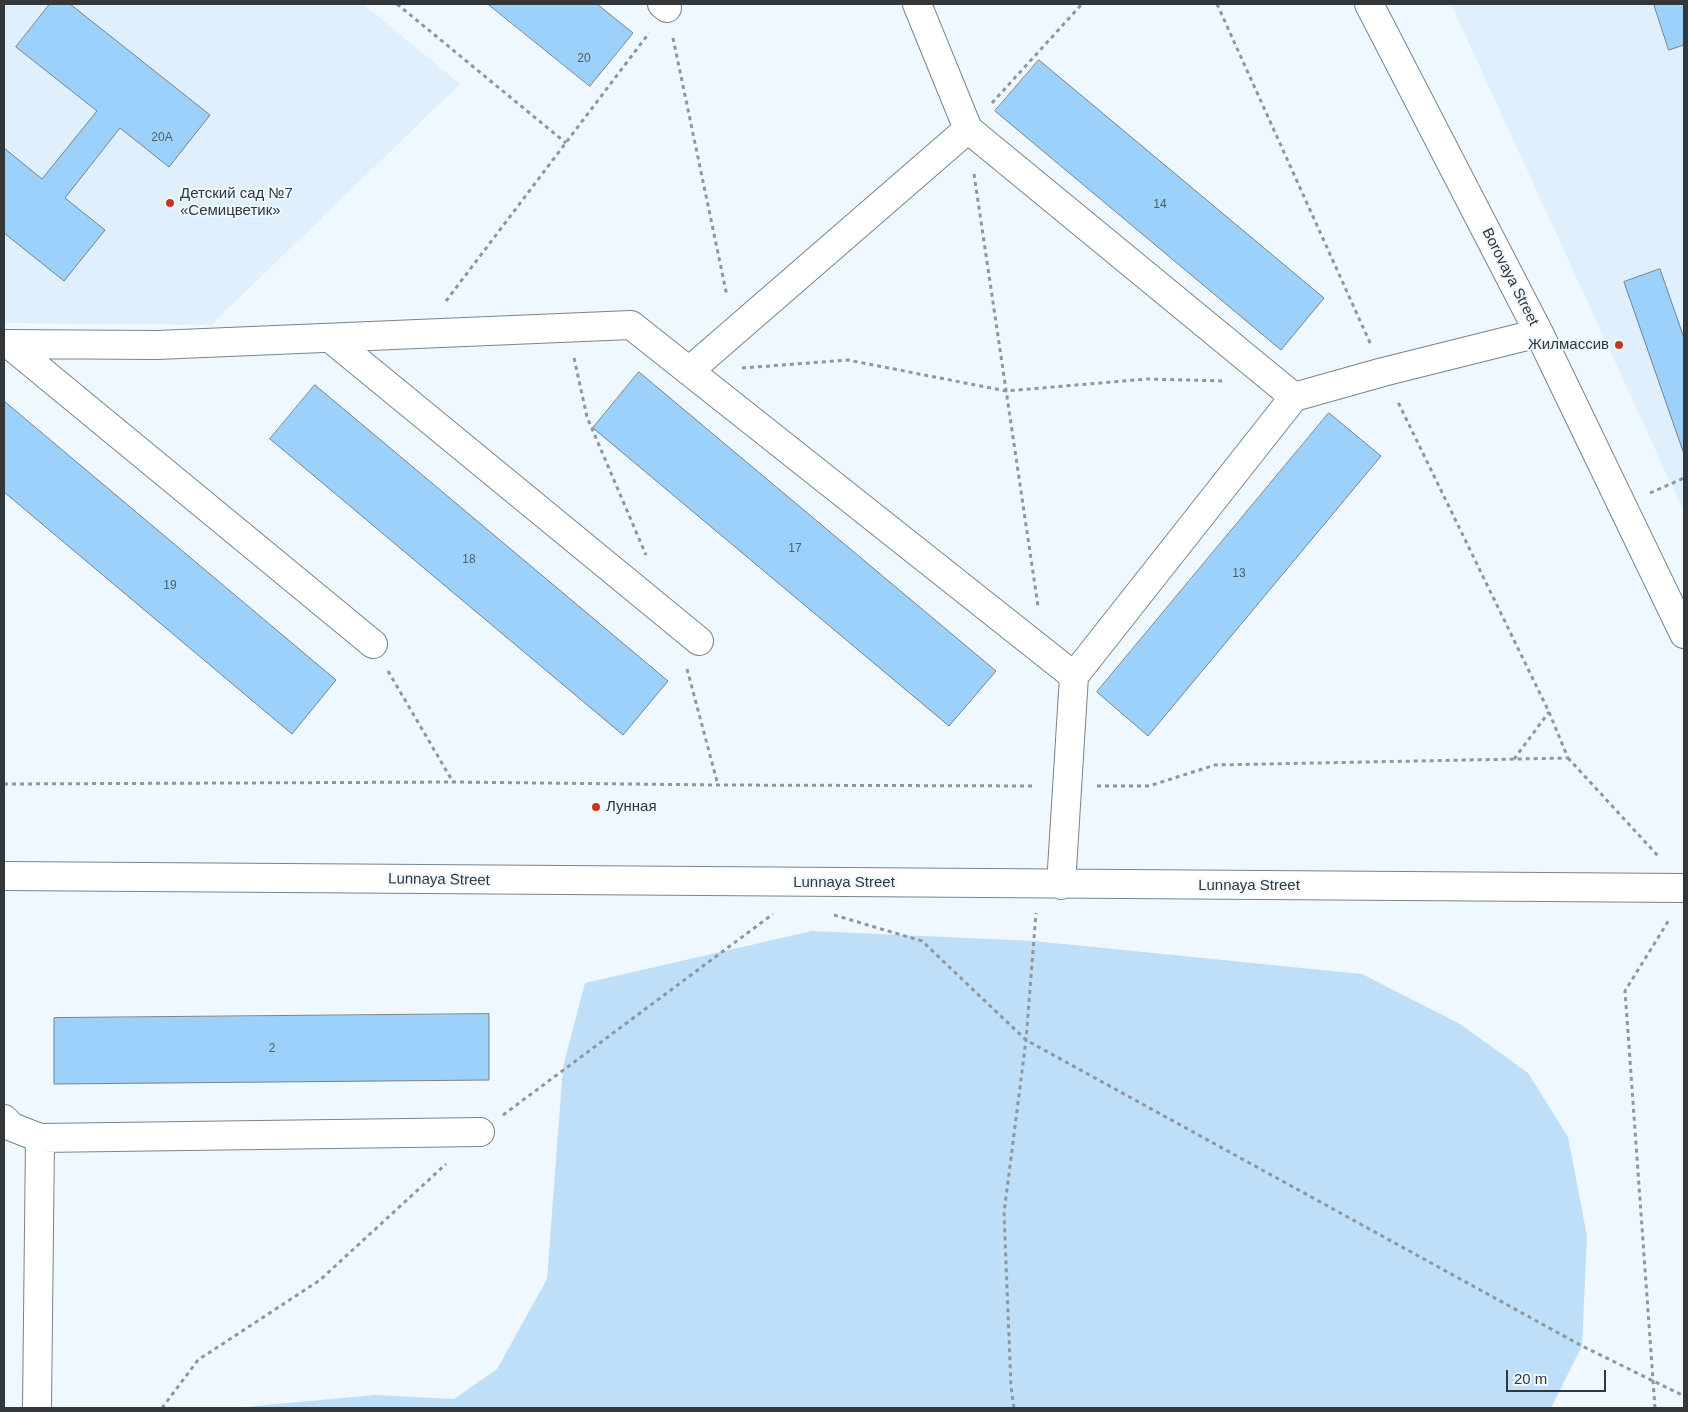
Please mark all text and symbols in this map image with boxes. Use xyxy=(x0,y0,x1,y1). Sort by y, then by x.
house number: 20 xyxy=(577,52,591,66)
house number: 20А xyxy=(151,131,173,145)
place label: Детский сад №7 «Семицветик» xyxy=(180,185,293,220)
marker: Детский сад №7 «Семицветик» xyxy=(164,197,176,209)
house number: 14 xyxy=(1153,198,1167,212)
street label: Borovaya Street xyxy=(1478,225,1542,329)
place label: Жилмассив xyxy=(1528,336,1609,354)
marker: Жилмассив xyxy=(1613,339,1625,351)
house number: 17 xyxy=(788,542,802,556)
house number: 18 xyxy=(462,553,476,567)
house number: 13 xyxy=(1232,567,1246,581)
house number: 19 xyxy=(163,579,177,593)
place label: Лунная xyxy=(606,798,657,816)
marker: Лунная xyxy=(590,801,602,813)
street label: Lunnaya Street xyxy=(388,870,490,890)
street label: Lunnaya Street xyxy=(793,874,895,892)
street label: Lunnaya Street xyxy=(1198,877,1300,895)
house number: 2 xyxy=(269,1042,275,1056)
scale bar xyxy=(1508,1360,1608,1392)
text: 20 m xyxy=(1514,1370,1547,1387)

